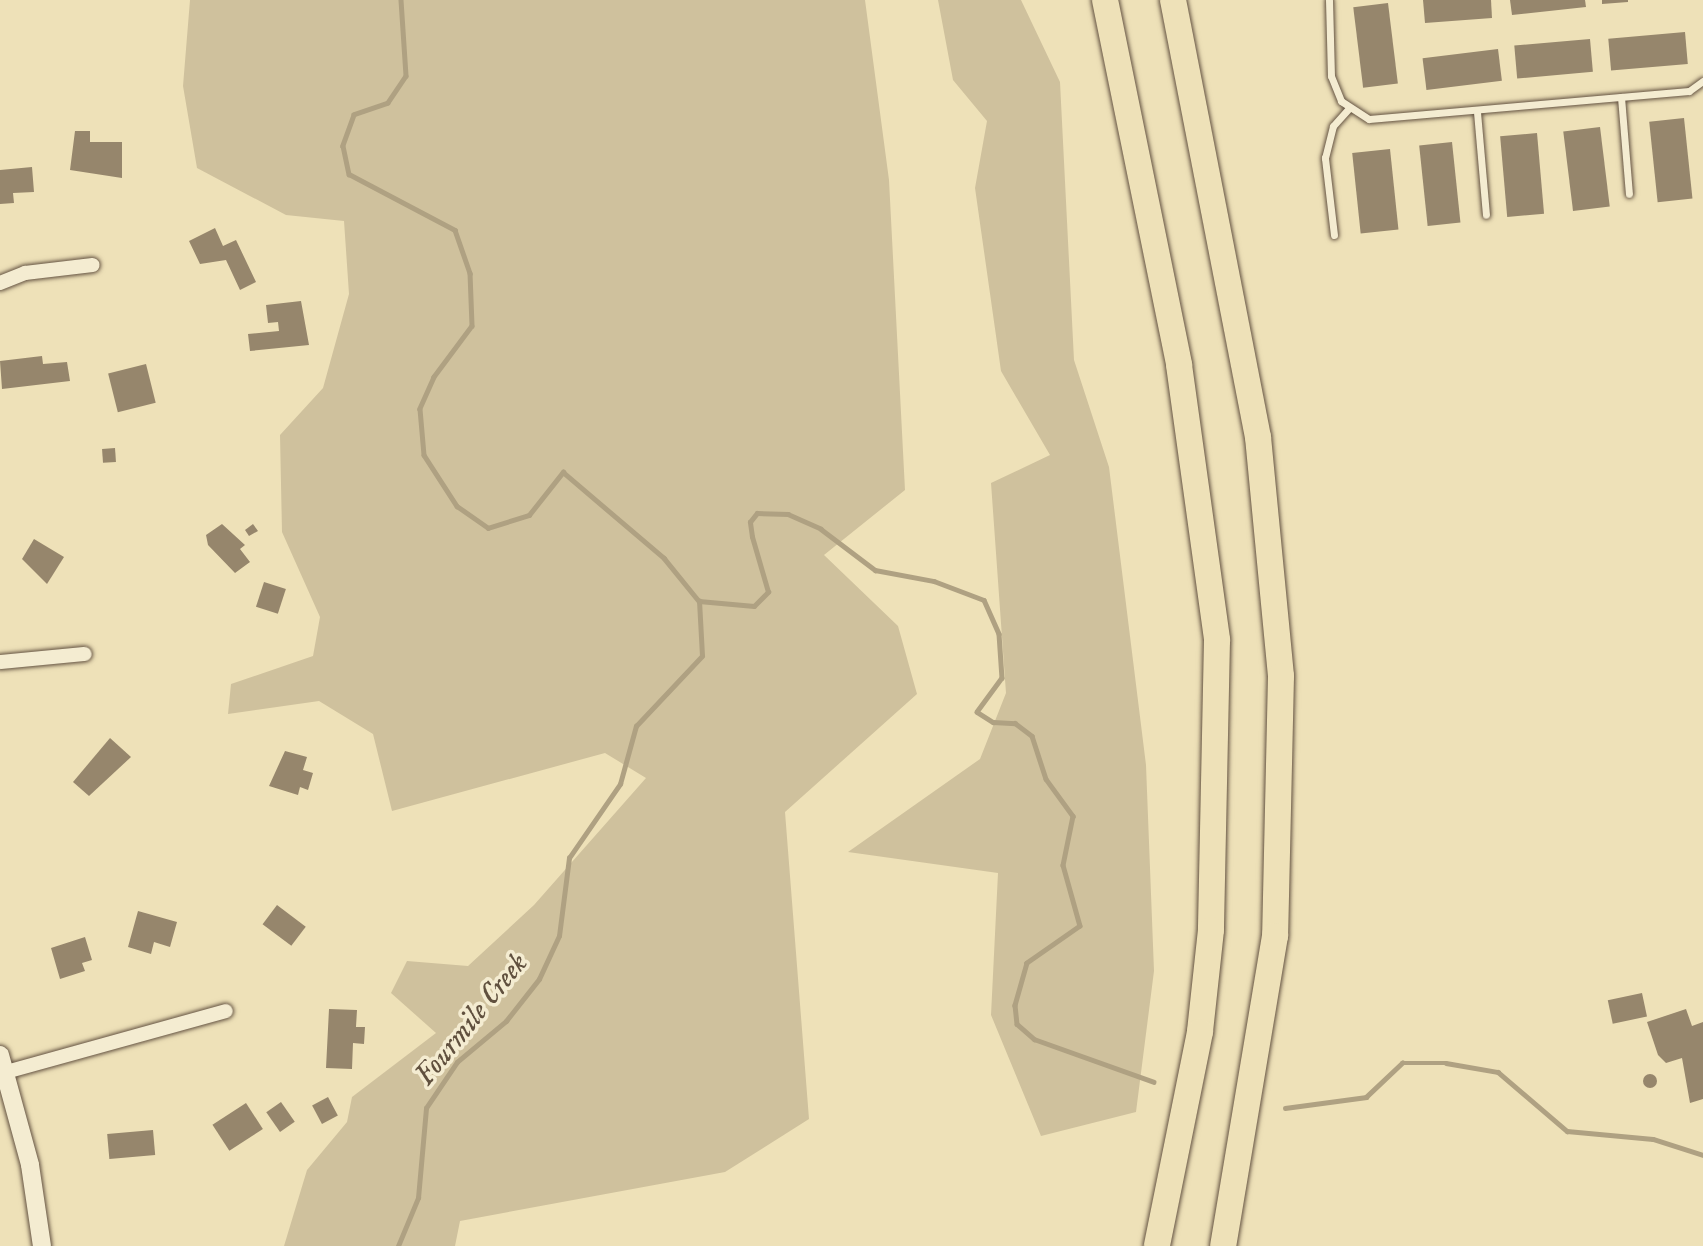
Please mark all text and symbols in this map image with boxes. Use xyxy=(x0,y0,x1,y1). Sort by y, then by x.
water label: Fourmile Creek xyxy=(408,946,536,1094)

